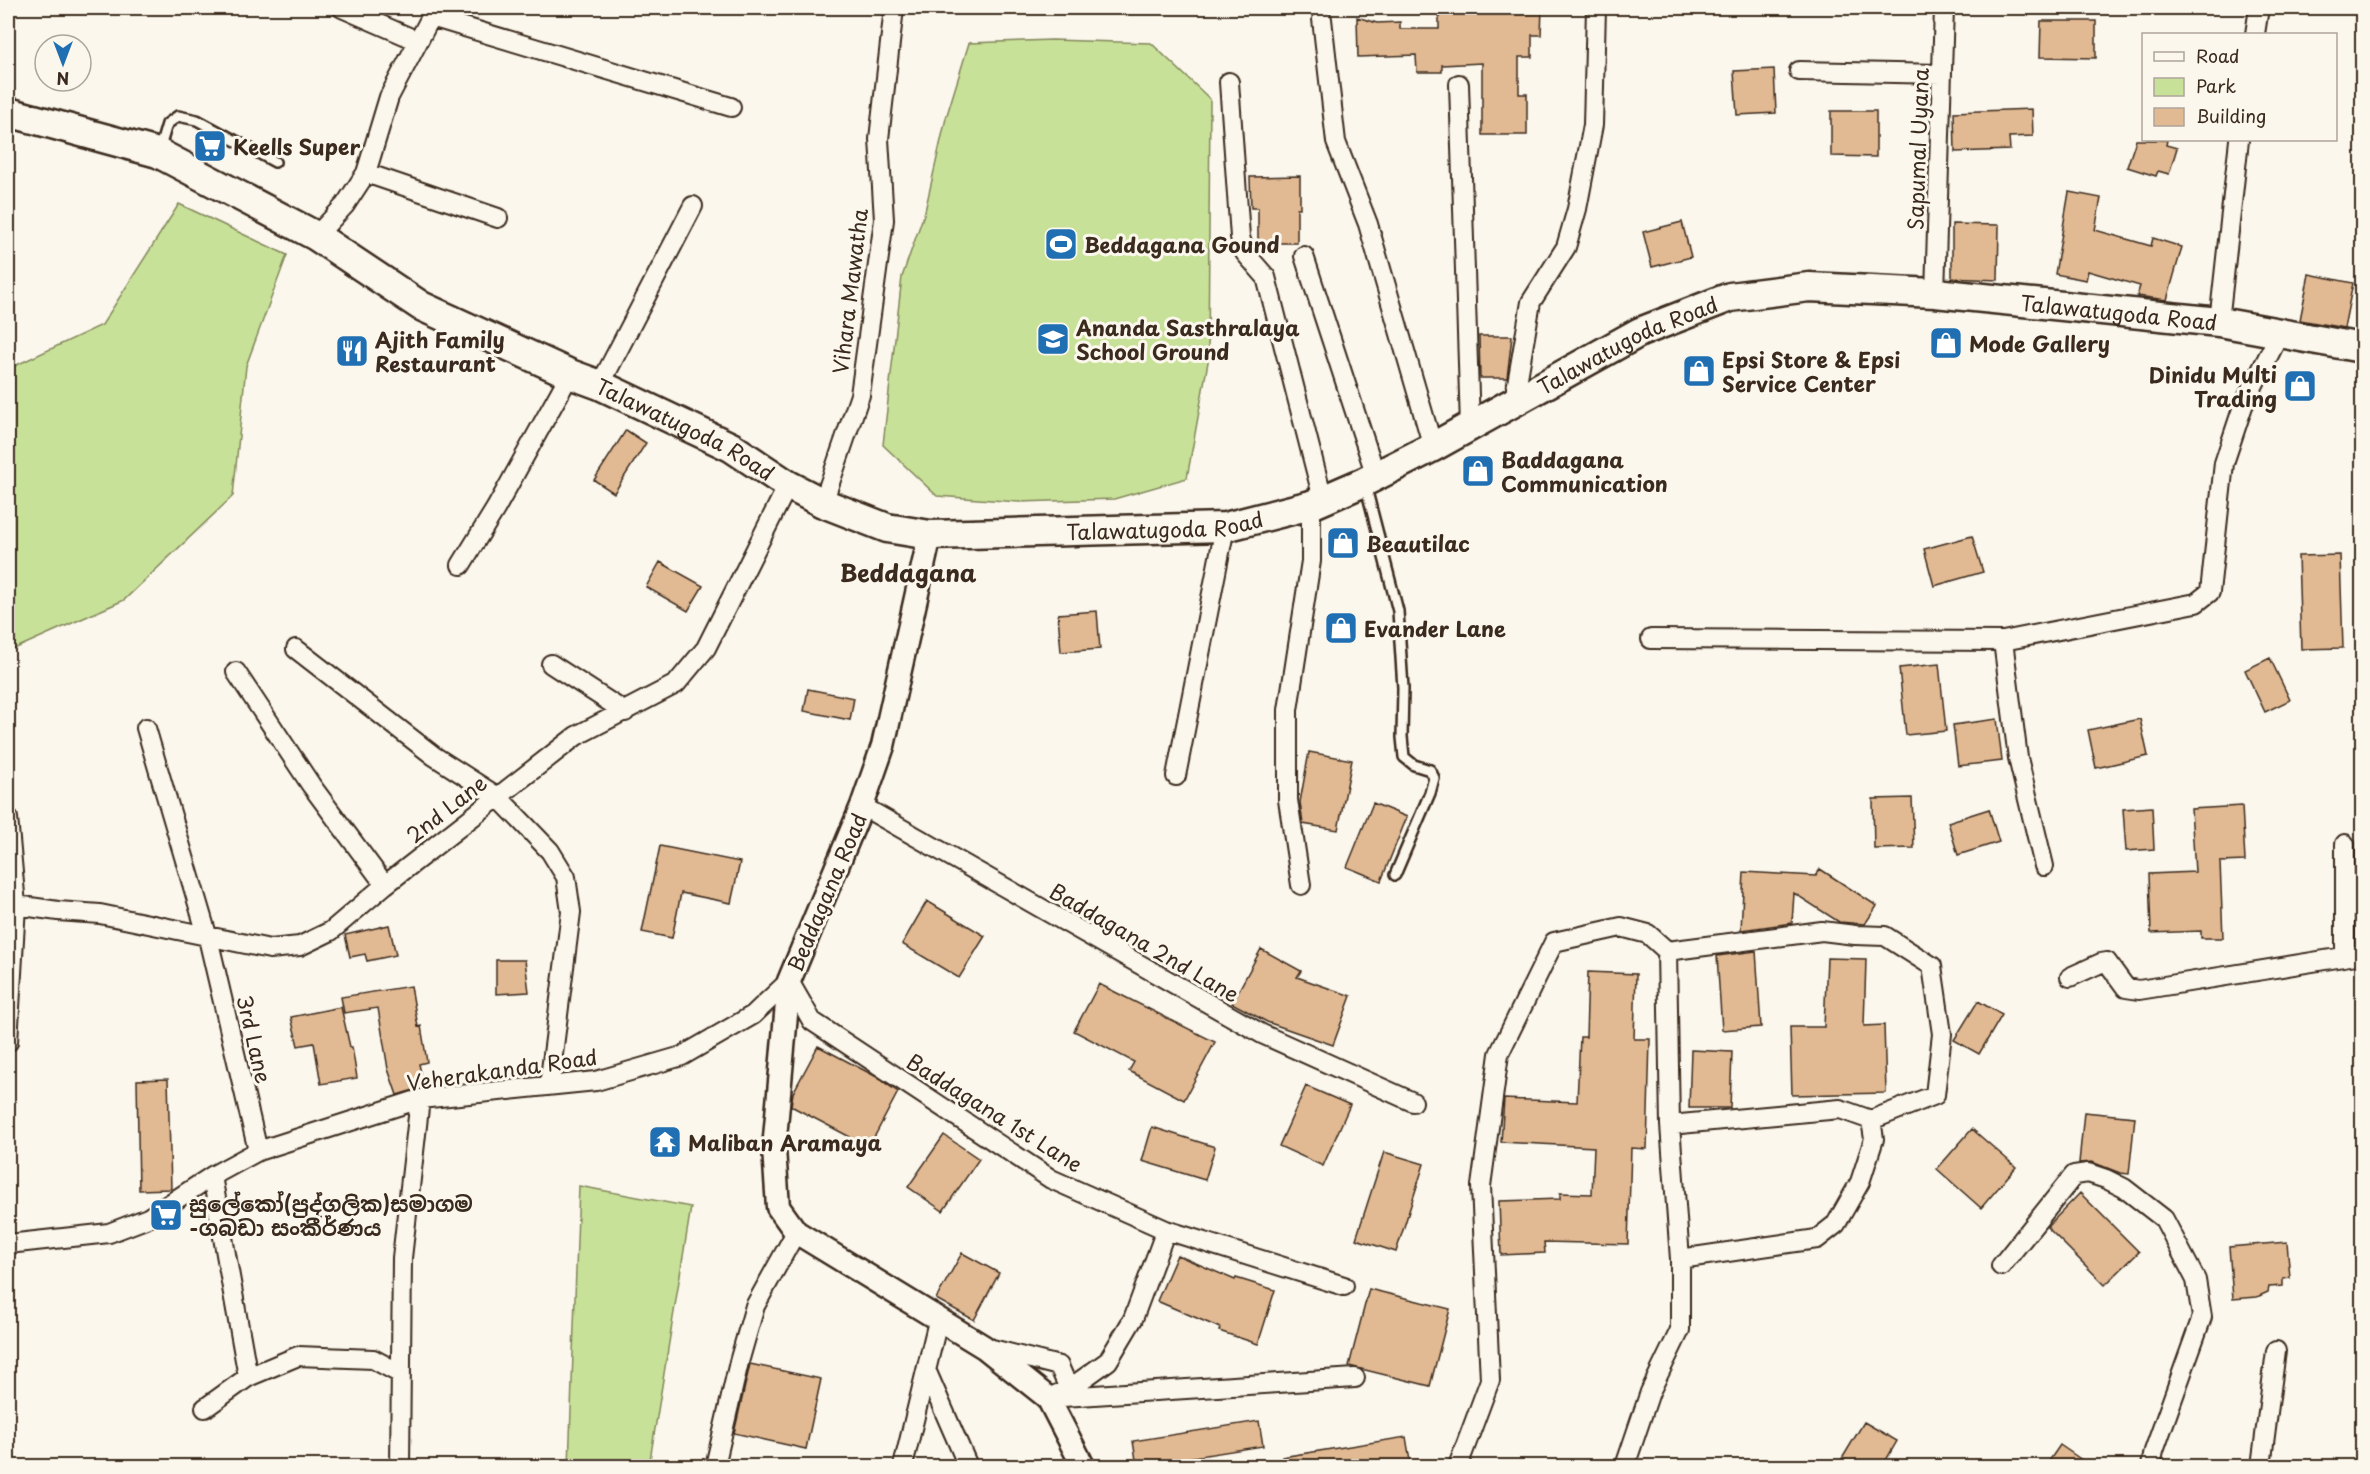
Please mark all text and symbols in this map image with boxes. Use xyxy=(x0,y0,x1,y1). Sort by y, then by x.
north arrow xyxy=(33,33,93,93)
legend xyxy=(2142,33,2337,141)
text: Road xyxy=(2196,42,2240,69)
text: N xyxy=(57,67,69,91)
street label: Sapumal Uyana xyxy=(1898,67,1936,231)
text: Park xyxy=(2196,72,2236,99)
text: Building xyxy=(2196,102,2266,129)
supermarket icon: Keells Super xyxy=(192,128,228,164)
place label: Keells Super xyxy=(233,130,360,162)
street label: Vihara Mawatha xyxy=(823,206,875,376)
sports icon: Beddagana Gound xyxy=(1043,226,1079,262)
place label: Beddagana Gound xyxy=(1084,228,1279,260)
street label: Talawatugoda Road xyxy=(2019,286,2219,338)
street label: Talawatugoda Road xyxy=(1531,287,1722,402)
place label: Ananda Sasthralaya School Ground xyxy=(1075,311,1300,367)
school or university icon: Ananda Sasthralaya School Ground xyxy=(1035,321,1071,357)
place label: Ajith Family Restaurant xyxy=(375,323,505,379)
shop icon: Mode Gallery xyxy=(1928,325,1964,361)
place label: Mode Gallery xyxy=(1969,327,2110,359)
restaurant icon: Ajith Family Restaurant xyxy=(334,333,370,369)
place label: Epsi Store & Epsi Service Center xyxy=(1722,343,1900,399)
shop icon: Epsi Store & Epsi Service Center xyxy=(1681,353,1717,389)
place label: Dinidu Multi Trading xyxy=(2149,358,2277,414)
shop icon: Dinidu Multi Trading xyxy=(2282,368,2318,404)
street label: Talawatugoda Road xyxy=(591,369,781,488)
place label: Baddagana Communication xyxy=(1501,443,1668,499)
shop icon: Baddagana Communication xyxy=(1460,453,1496,489)
street label: Talawatugoda Road xyxy=(1066,502,1266,547)
shop icon: Beautilac xyxy=(1325,525,1361,561)
place label: Beautilac xyxy=(1366,527,1470,559)
district label: Beddagana xyxy=(839,554,977,590)
shop icon: Evander Lane xyxy=(1323,610,1359,646)
place label: Evander Lane xyxy=(1364,612,1506,644)
street label: 2nd Lane xyxy=(399,766,493,850)
street label: Beddagana Road xyxy=(778,808,874,976)
street label: Baddagana 2nd Lane xyxy=(1044,874,1246,1010)
street label: 3rd Lane xyxy=(229,992,281,1086)
street label: Veherakanda Road xyxy=(405,1040,599,1098)
street label: Baddagana 1st Lane xyxy=(901,1045,1089,1179)
temple icon: Maliban Aramaya xyxy=(647,1124,683,1160)
place label: Maliban Aramaya xyxy=(688,1126,882,1158)
place label: සුලේකෝ(පුද්ගලික)සමාගම -ගබඩා සංකීර්ණය xyxy=(189,1187,473,1243)
supermarket icon: සුලේකෝ(පුද්ගලික)සමාගම -ගබඩා සංකීර්ණය xyxy=(148,1197,184,1233)

